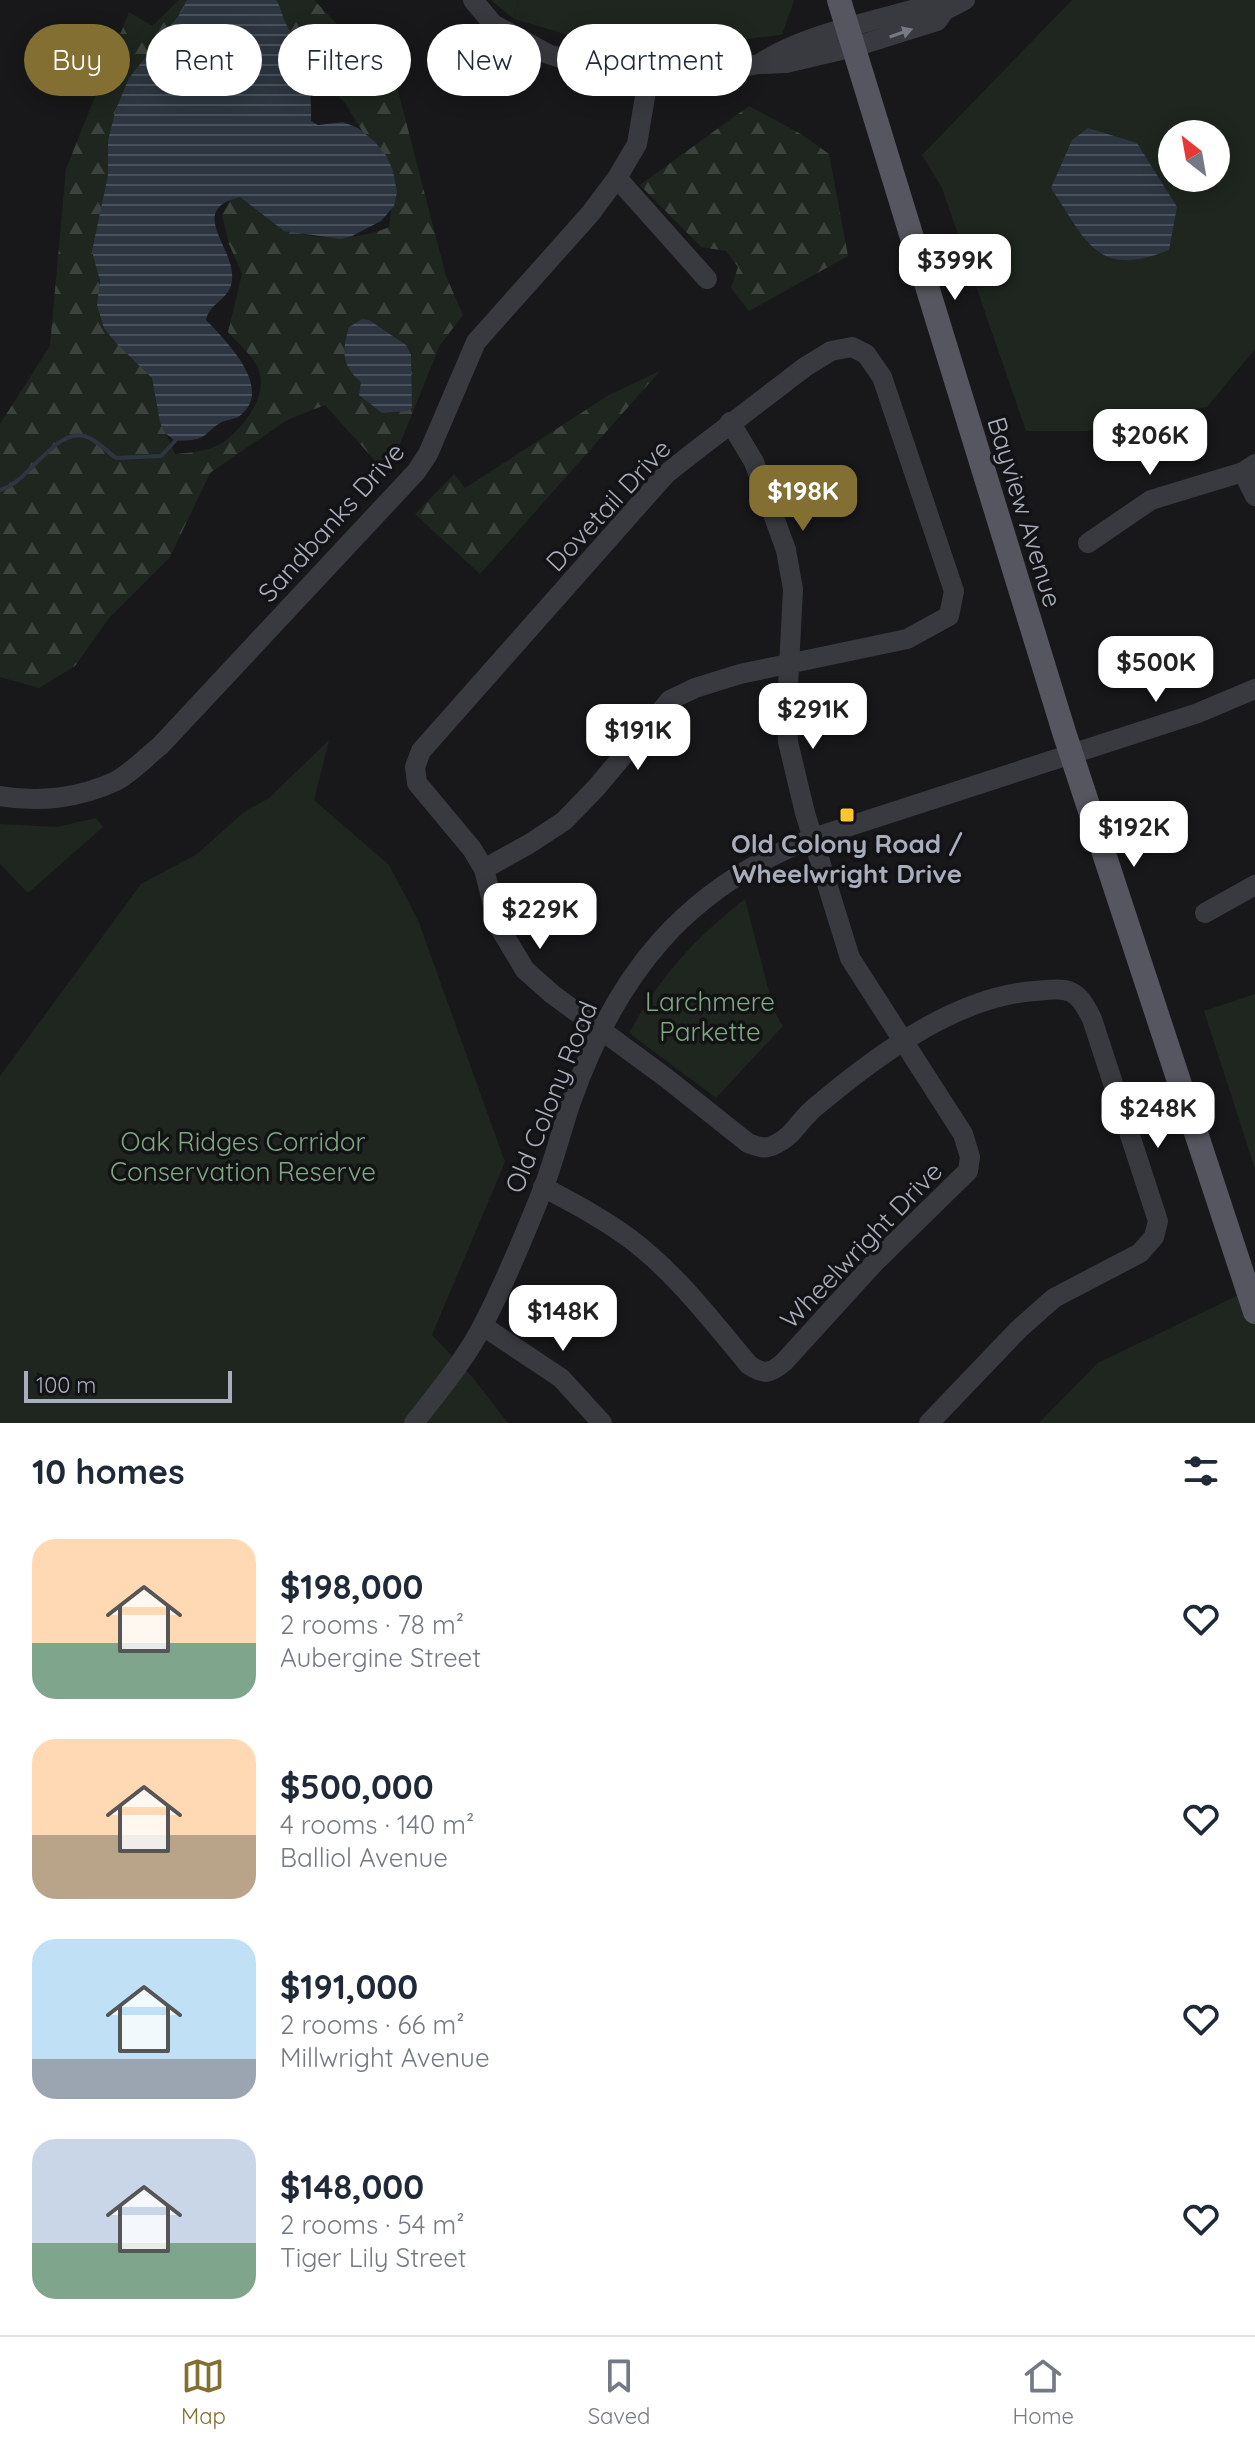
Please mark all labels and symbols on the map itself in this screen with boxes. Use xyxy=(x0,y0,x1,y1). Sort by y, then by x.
one-way arrow xyxy=(889,26,913,38)
north arrow xyxy=(1158,120,1230,192)
pin: $399K xyxy=(899,234,1011,302)
pin: $206K xyxy=(1094,409,1206,477)
street label: Bayview Avenue xyxy=(980,413,1070,611)
street label: Dovetail Drive xyxy=(538,432,678,578)
street label: Sandbanks Drive xyxy=(251,435,411,609)
pin: $198K xyxy=(747,465,859,533)
pin: $500K xyxy=(1100,636,1212,704)
pin: $291K xyxy=(757,683,869,751)
pin: $191K xyxy=(582,704,694,772)
pin: $192K xyxy=(1078,801,1190,869)
marker: Old Colony Road / Wheelwright Drive xyxy=(838,806,856,824)
place label: Old Colony Road / Wheelwright Drive xyxy=(731,827,963,890)
pin: $229K xyxy=(484,883,596,951)
park label: Larchmere Parkette xyxy=(645,985,775,1048)
street label: Old Colony Road xyxy=(498,996,604,1198)
pin: $248K xyxy=(1102,1082,1214,1150)
park label: Oak Ridges Corridor Conservation Reserve xyxy=(110,1125,376,1188)
street label: Wheelwright Drive xyxy=(773,1155,949,1335)
pin: $148K xyxy=(507,1285,619,1353)
scale bar xyxy=(24,1367,232,1403)

